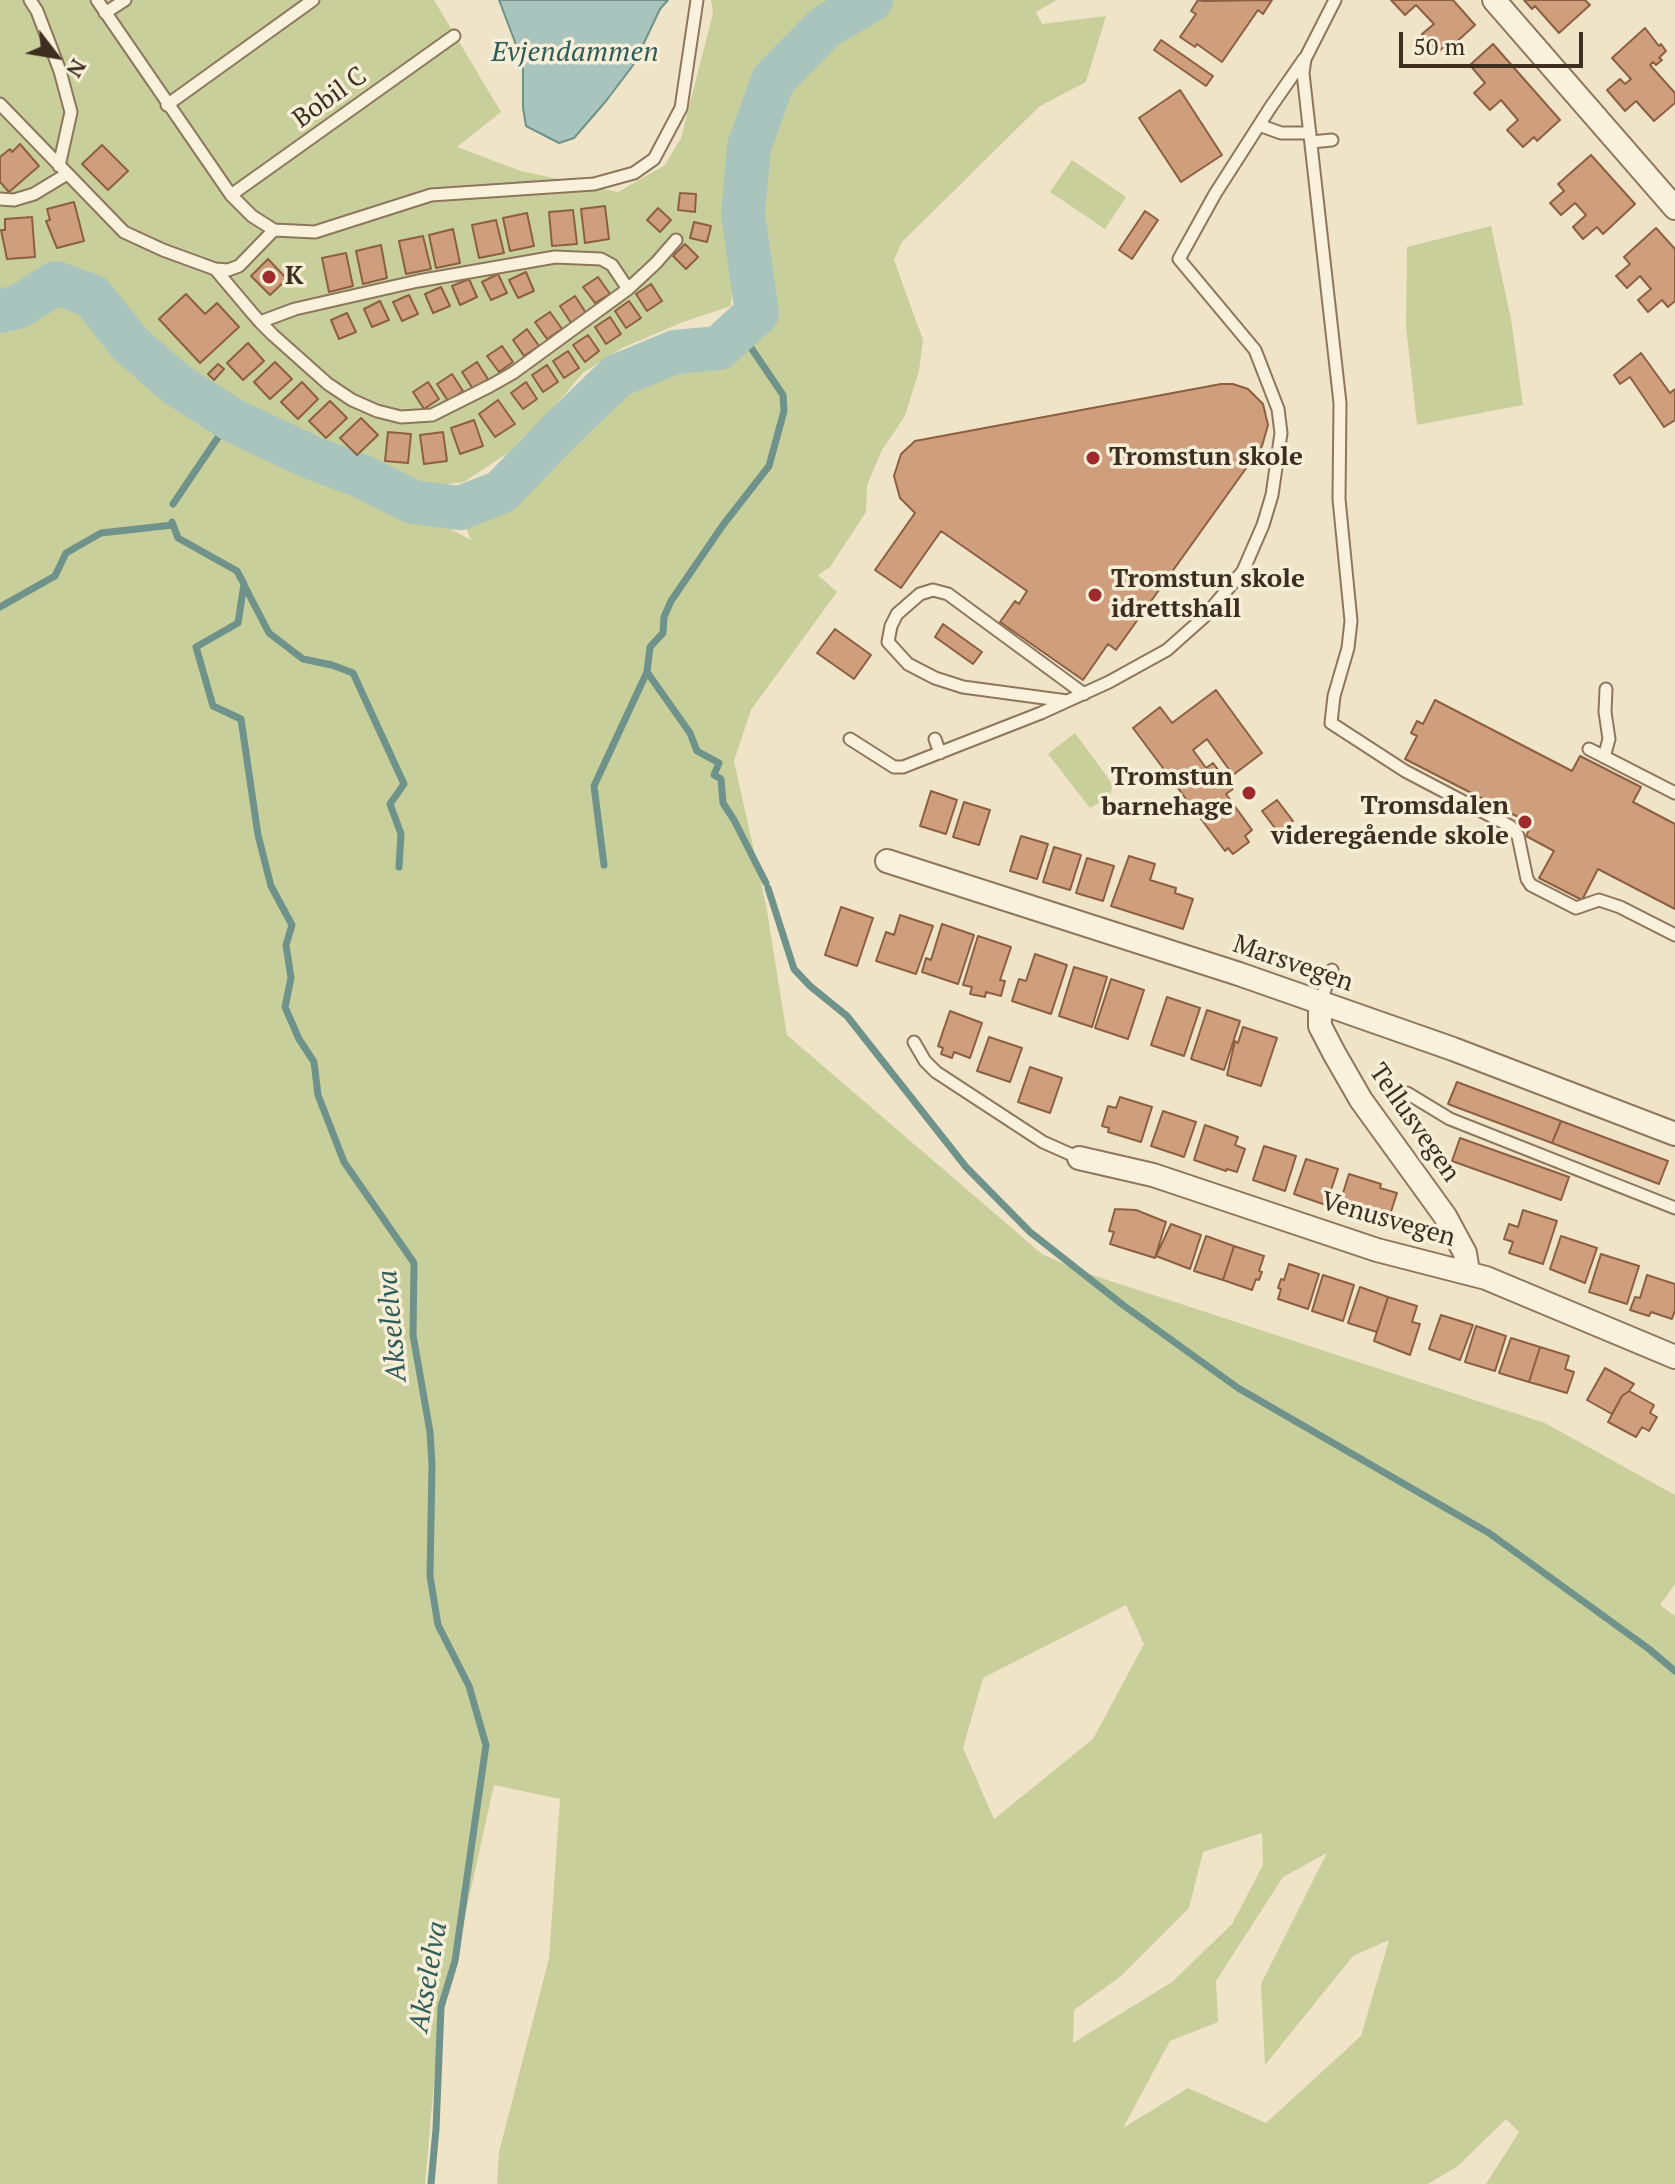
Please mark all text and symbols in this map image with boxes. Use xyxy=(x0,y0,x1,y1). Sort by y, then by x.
north arrow xyxy=(16,16,96,96)
scale bar xyxy=(1403,16,1587,66)
text: 50 m xyxy=(1413,30,1465,62)
water label: Evjendammen xyxy=(491,36,659,70)
text: N xyxy=(60,54,94,83)
street label: Bobil C xyxy=(287,61,373,135)
place label: K xyxy=(285,261,303,293)
marker: K xyxy=(260,268,278,286)
place label: Tromstun skole xyxy=(1109,442,1303,474)
marker: Tromstun skole xyxy=(1084,449,1102,467)
place label: Tromstun skole idrettshall xyxy=(1111,564,1305,626)
marker: Tromstun skole idrettshall xyxy=(1086,586,1104,604)
place label: Tromstun barnehage xyxy=(1102,762,1233,824)
marker: Tromstun barnehage xyxy=(1240,784,1258,802)
place label: Tromsdalen videregående skole xyxy=(1271,791,1509,852)
marker: Tromsdalen videregående skole xyxy=(1516,813,1534,831)
street label: Marsvegen xyxy=(1229,929,1357,999)
street label: Tellusvegen xyxy=(1362,1058,1466,1188)
street label: Venusvegen xyxy=(1317,1186,1459,1254)
water label: Akselelva xyxy=(371,1269,415,1383)
water label: Akselelva xyxy=(403,1919,455,2035)

